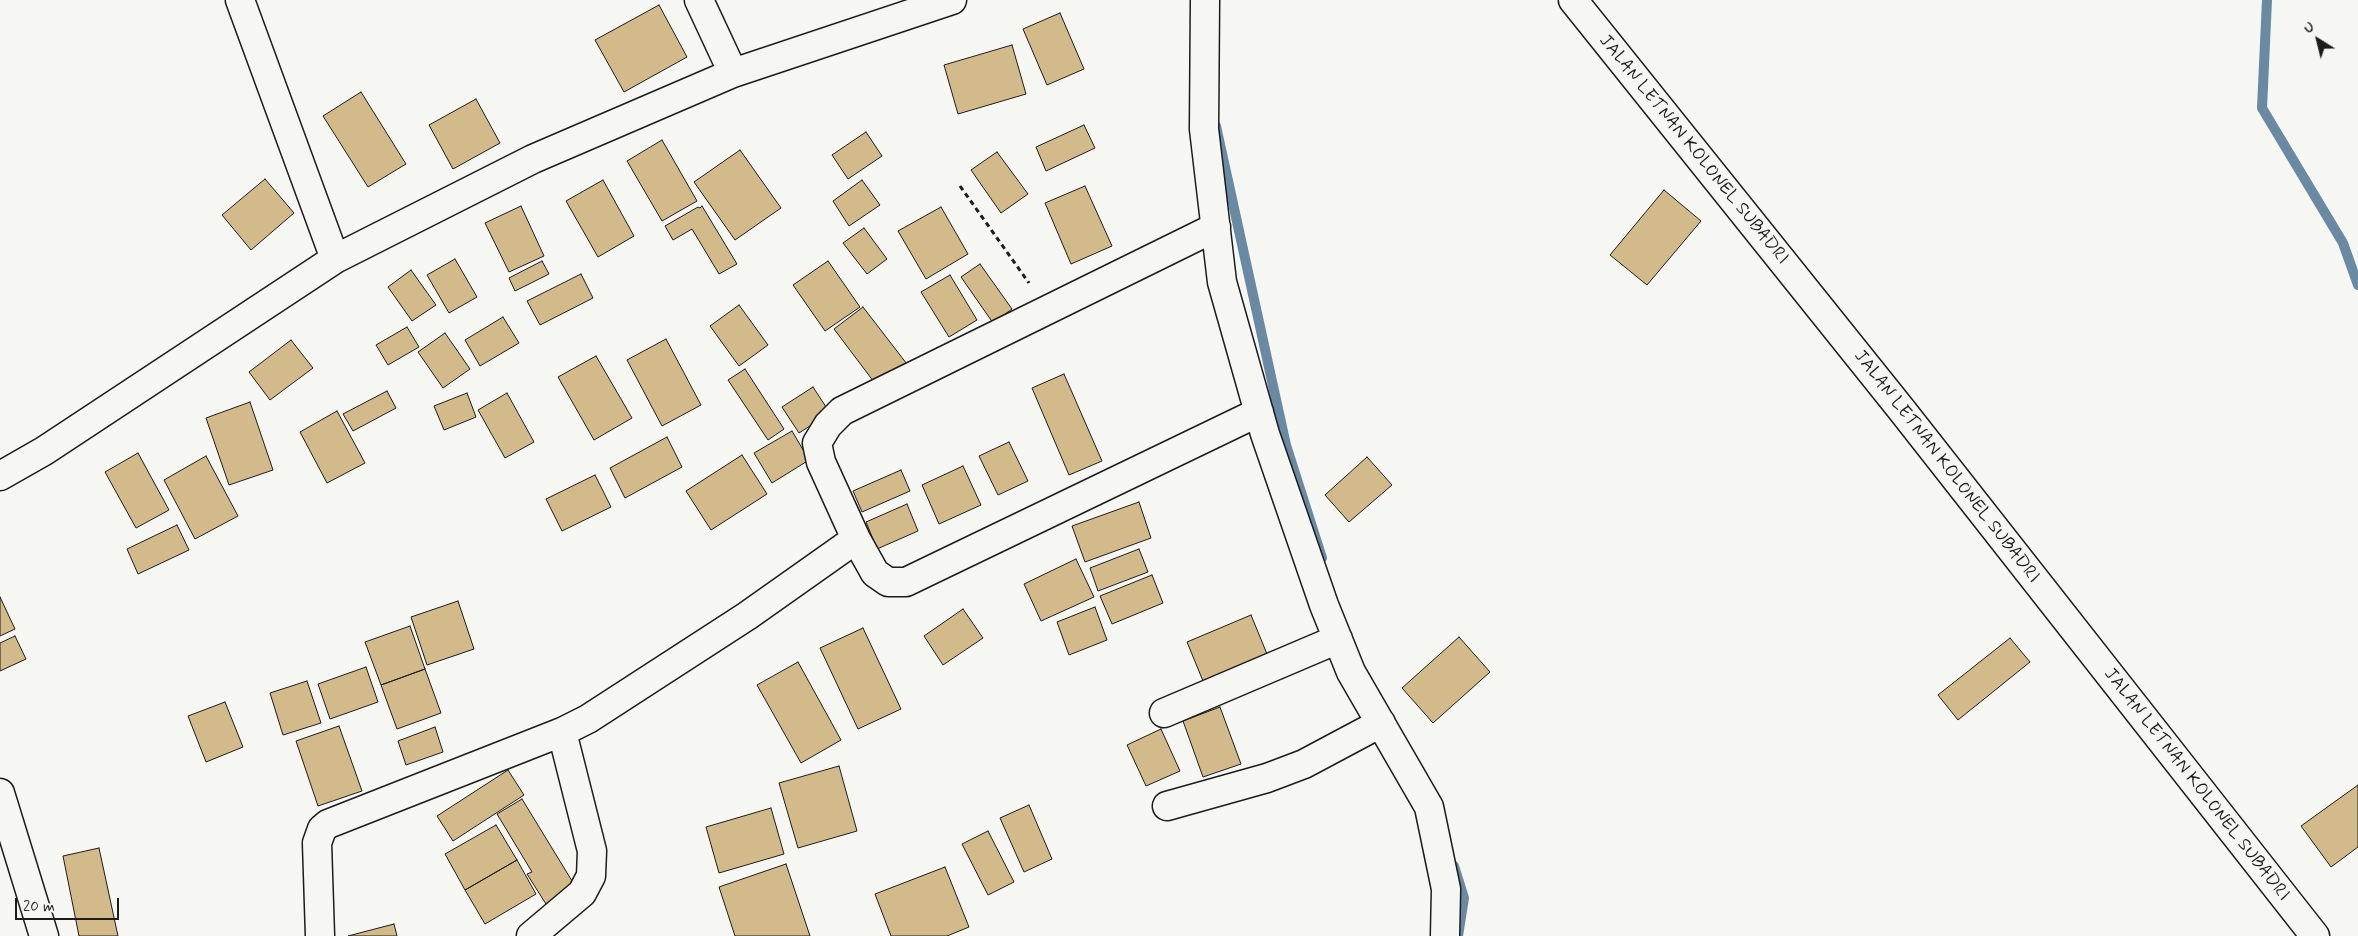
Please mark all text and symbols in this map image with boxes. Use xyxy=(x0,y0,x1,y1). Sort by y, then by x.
north arrow xyxy=(2293,15,2343,65)
text: U xyxy=(2300,18,2318,38)
street label: JALAN LETNAN KOLONEL SUBADRI xyxy=(1594,31,1792,269)
street label: JALAN LETNAN KOLONEL SUBADRI xyxy=(1848,346,2044,588)
street label: JALAN LETNAN KOLONEL SUBADRI xyxy=(2098,664,2294,906)
scale bar xyxy=(18,888,121,920)
text: 20 m xyxy=(23,897,55,917)

